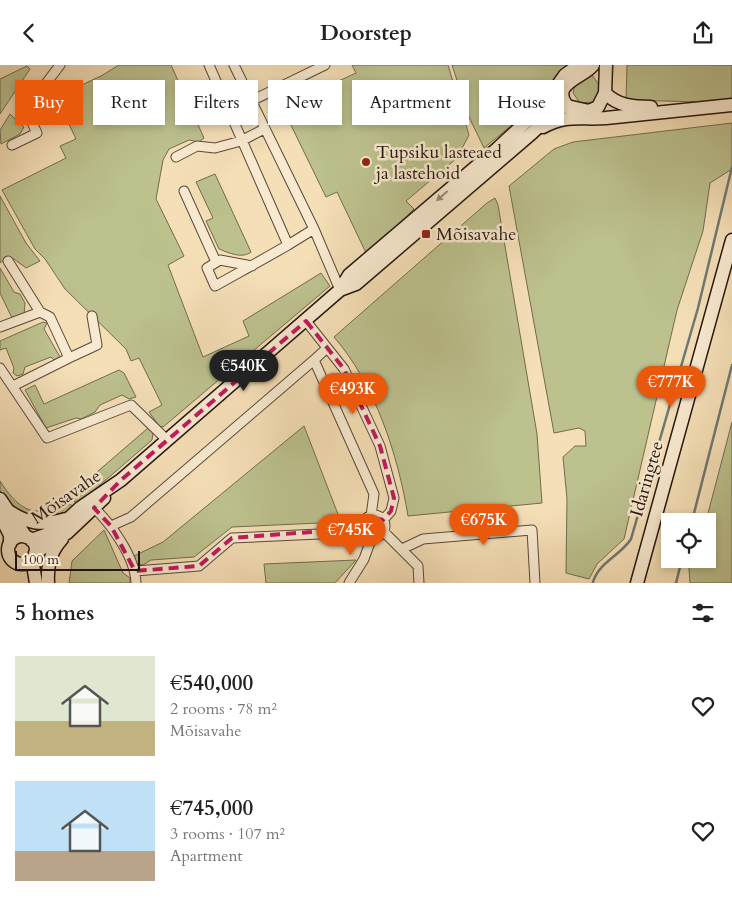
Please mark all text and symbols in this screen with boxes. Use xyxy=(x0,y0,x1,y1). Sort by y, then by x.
text: Doorstep xyxy=(320,18,412,48)
icon: back xyxy=(15,19,43,47)
icon: share xyxy=(689,19,717,47)
chip: Buy xyxy=(15,80,83,125)
chip: Rent xyxy=(93,80,165,125)
chip: Filters xyxy=(175,80,258,125)
chip: New xyxy=(268,80,342,125)
chip: Apartment xyxy=(352,80,469,125)
chip: House xyxy=(479,80,564,125)
place label: Tupsiku lasteaed ja lastehoid xyxy=(373,140,502,186)
marker: Tupsiku lasteaed ja lastehoid xyxy=(360,156,372,168)
one-way arrow xyxy=(436,191,449,202)
place label: Mõisavahe xyxy=(436,222,516,247)
marker: Mõisavahe xyxy=(420,228,432,240)
pin: €540K xyxy=(209,349,279,392)
text: €540K xyxy=(220,355,268,377)
pin: €777K xyxy=(636,365,706,408)
text: €777K xyxy=(647,371,695,393)
pin: €493K xyxy=(318,373,388,415)
text: €493K xyxy=(329,378,377,400)
street label: Idaringtee xyxy=(624,438,670,520)
street label: Mõisavahe xyxy=(26,464,106,530)
pin: €675K xyxy=(449,503,519,546)
text: €675K xyxy=(460,509,508,531)
pin: €745K xyxy=(316,513,386,556)
map controls xyxy=(661,513,716,568)
button: locate xyxy=(661,513,716,568)
text: €745K xyxy=(327,519,375,541)
scale bar xyxy=(15,548,140,571)
text: 100 m xyxy=(22,550,59,569)
text: 5 homes xyxy=(15,599,94,628)
icon: filters xyxy=(689,599,717,627)
text: €540,000 xyxy=(170,669,253,698)
icon: home xyxy=(55,676,115,736)
icon: heart xyxy=(689,692,717,720)
text: 2 rooms · 78 m² xyxy=(170,698,277,720)
text: Mõisavahe xyxy=(170,720,242,742)
text: €745,000 xyxy=(170,794,253,823)
icon: home xyxy=(55,801,115,861)
icon: heart xyxy=(689,817,717,845)
text: 3 rooms · 107 m² xyxy=(170,823,285,845)
text: Apartment xyxy=(170,845,243,867)

